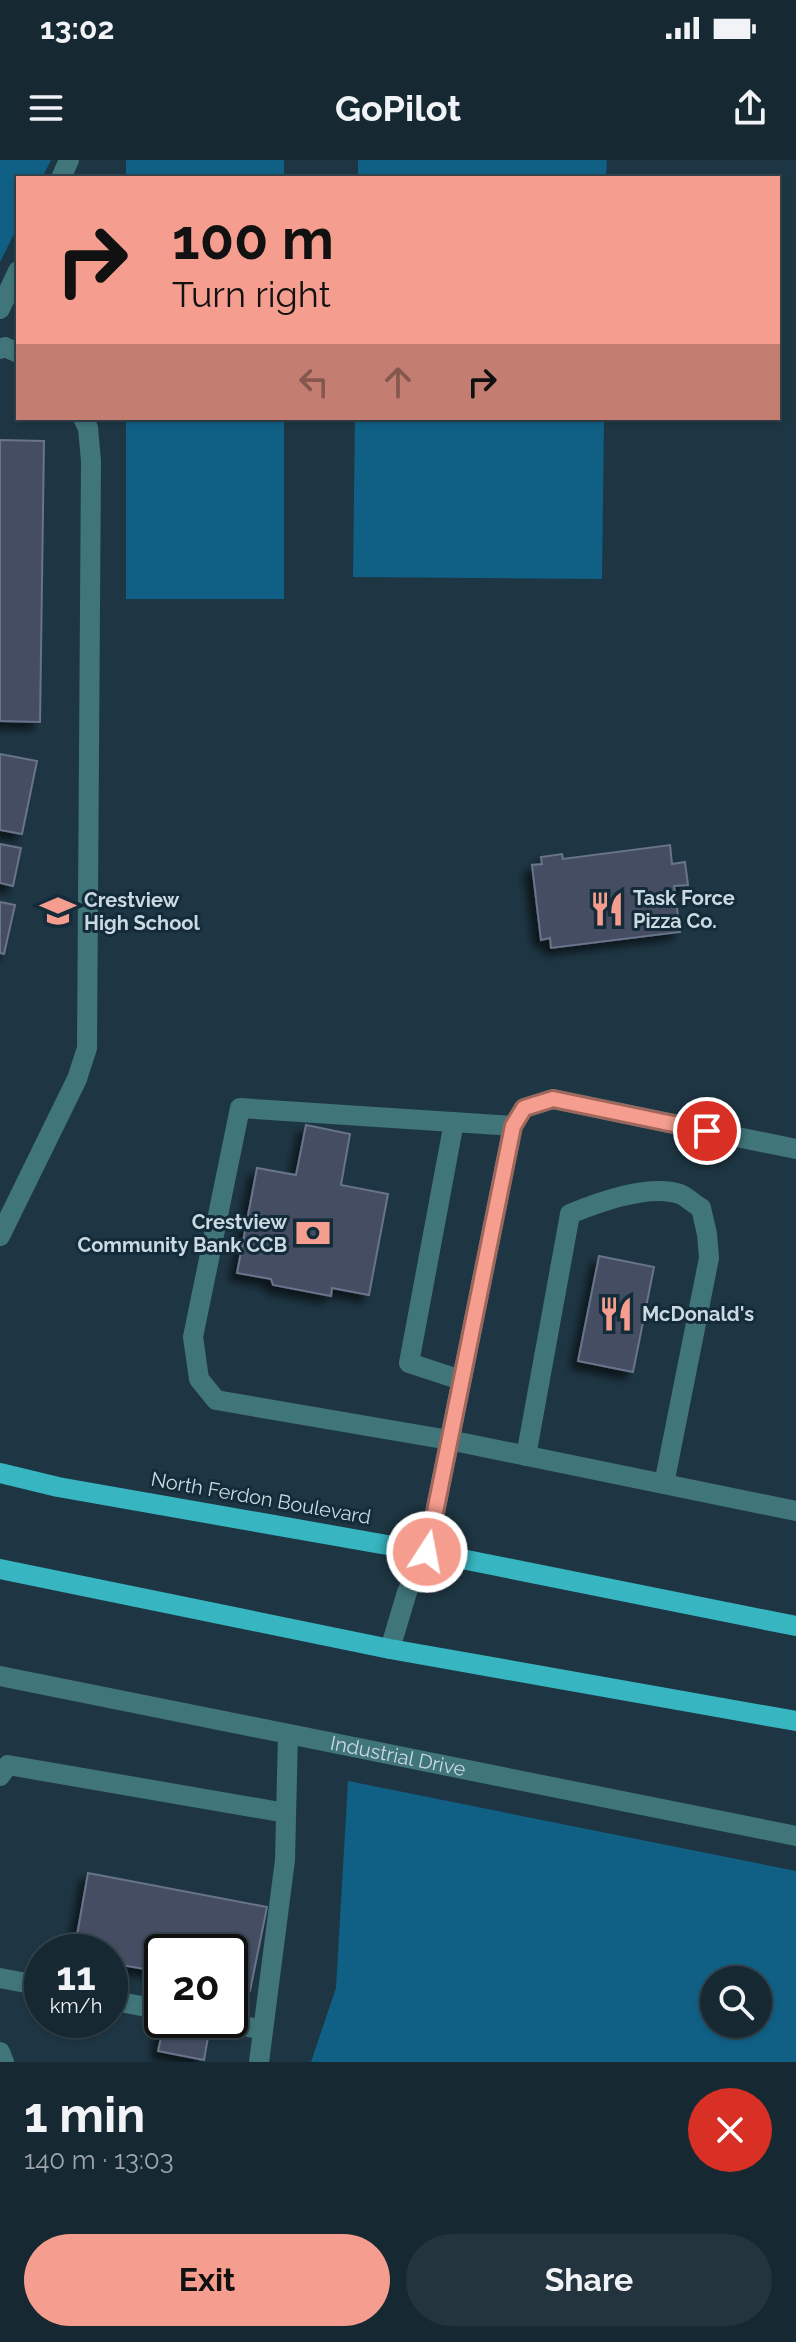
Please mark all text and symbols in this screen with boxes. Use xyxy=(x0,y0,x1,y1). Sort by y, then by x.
text: 13:02 xyxy=(40,11,114,46)
icon: menu xyxy=(24,86,68,130)
icon: share xyxy=(728,86,772,130)
text: GoPilot xyxy=(335,87,461,129)
text: 100 m xyxy=(172,206,334,272)
icon: right xyxy=(40,208,144,312)
text: Turn right xyxy=(172,273,331,315)
icon: left xyxy=(292,360,336,404)
icon: ahead xyxy=(376,360,420,404)
icon: right xyxy=(460,360,504,404)
place label: Task Force Pizza Co. xyxy=(633,886,735,933)
place label: Crestview High School xyxy=(84,888,200,935)
restaurant icon: Task Force Pizza Co. xyxy=(588,890,626,928)
school or university icon: Crestview High School xyxy=(39,892,77,930)
pin xyxy=(673,1097,741,1165)
icon: arrive xyxy=(685,1109,729,1153)
place label: Crestview Community Bank CCB xyxy=(78,1210,287,1257)
bank icon: Crestview Community Bank CCB xyxy=(294,1214,332,1252)
restaurant icon: McDonald's xyxy=(597,1295,635,1333)
place label: McDonald's xyxy=(642,1302,754,1326)
street label: North Ferdon Boulevard xyxy=(149,1467,373,1529)
position arrow xyxy=(385,1510,469,1594)
street label: Industrial Drive xyxy=(328,1731,468,1781)
speed limit sign: 20 xyxy=(144,1934,248,2038)
text: 11 xyxy=(56,1952,96,1999)
map controls xyxy=(700,1966,772,2038)
button: search xyxy=(700,1966,772,2038)
text: km/h xyxy=(50,1994,102,2018)
text: 1 min xyxy=(24,2087,145,2143)
button: close xyxy=(688,2088,772,2172)
text: 140 m · 13:03 xyxy=(24,2145,174,2175)
button: Exit xyxy=(24,2234,390,2326)
button: Share xyxy=(406,2234,772,2326)

